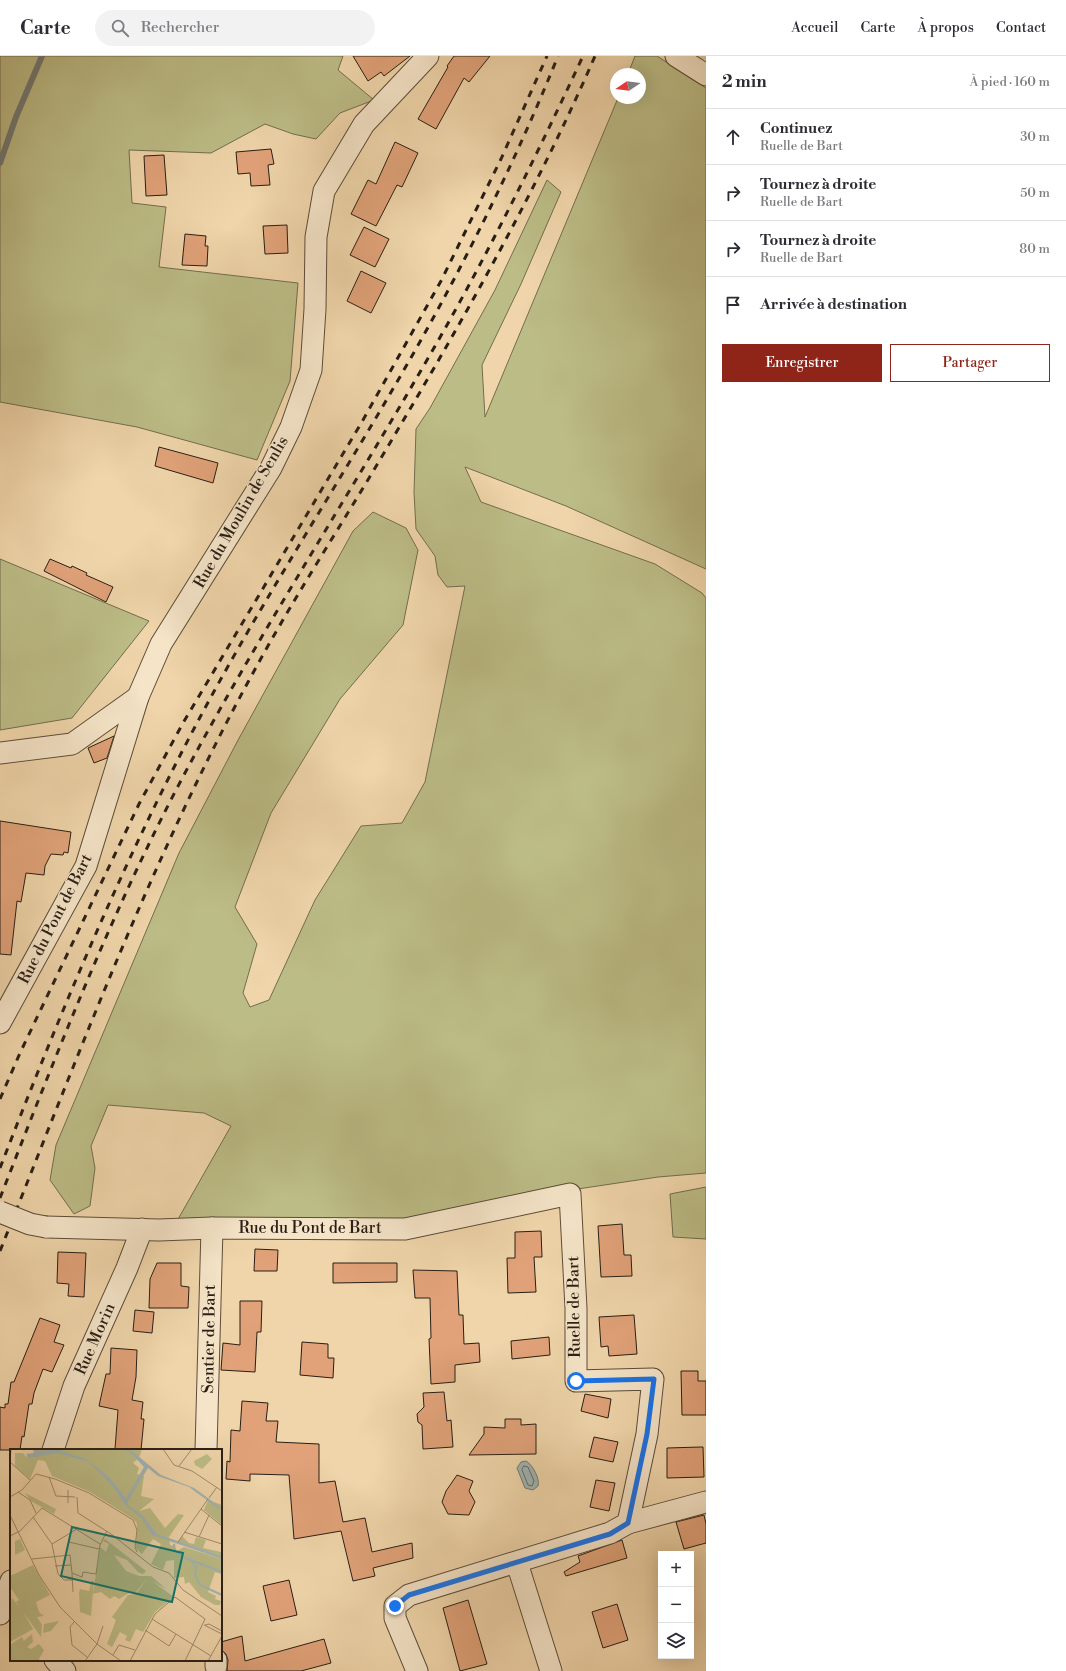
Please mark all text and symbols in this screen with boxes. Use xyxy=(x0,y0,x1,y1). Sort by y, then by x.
search box xyxy=(95,10,375,46)
text: Carte xyxy=(20,16,71,40)
icon: search xyxy=(109,17,131,39)
text: Rechercher xyxy=(141,18,219,37)
text: Accueil xyxy=(791,19,838,37)
text: Carte xyxy=(860,19,895,37)
text: À propos xyxy=(917,19,974,37)
text: Contact xyxy=(996,19,1046,37)
north arrow xyxy=(610,68,646,104)
text: 2 min xyxy=(722,71,767,93)
text: À pied · 160 m xyxy=(969,74,1050,90)
text: Continuez xyxy=(760,119,832,138)
icon: ahead xyxy=(722,126,744,148)
text: 30 m xyxy=(1020,129,1050,145)
text: Ruelle de Bart xyxy=(760,138,843,154)
text: Tournez à droite xyxy=(760,175,876,194)
icon: right xyxy=(722,182,744,204)
text: 50 m xyxy=(1020,185,1050,201)
text: Ruelle de Bart xyxy=(760,194,843,210)
text: Tournez à droite xyxy=(760,231,876,250)
icon: right xyxy=(722,238,744,260)
text: 80 m xyxy=(1019,241,1050,257)
text: Ruelle de Bart xyxy=(760,250,843,266)
icon: arrive xyxy=(722,294,744,316)
text: Arrivée à destination xyxy=(760,295,907,314)
button: Enregistrer xyxy=(722,344,882,382)
button: Partager xyxy=(890,344,1050,382)
street label: Rue du Moulin de Senlis xyxy=(189,432,293,592)
street label: Rue du Pont de Bart xyxy=(14,850,97,987)
street label: Rue du Pont de Bart xyxy=(238,1218,382,1238)
street label: Ruelle de Bart xyxy=(563,1256,585,1358)
street label: Sentier de Bart xyxy=(198,1284,220,1394)
street label: Rue Morin xyxy=(70,1299,120,1378)
route start xyxy=(567,1372,585,1390)
inset map xyxy=(10,1449,222,1661)
map controls xyxy=(658,1551,694,1659)
button: + xyxy=(658,1551,694,1587)
button: − xyxy=(658,1587,694,1623)
route end xyxy=(386,1597,404,1615)
button: layers xyxy=(658,1623,694,1659)

